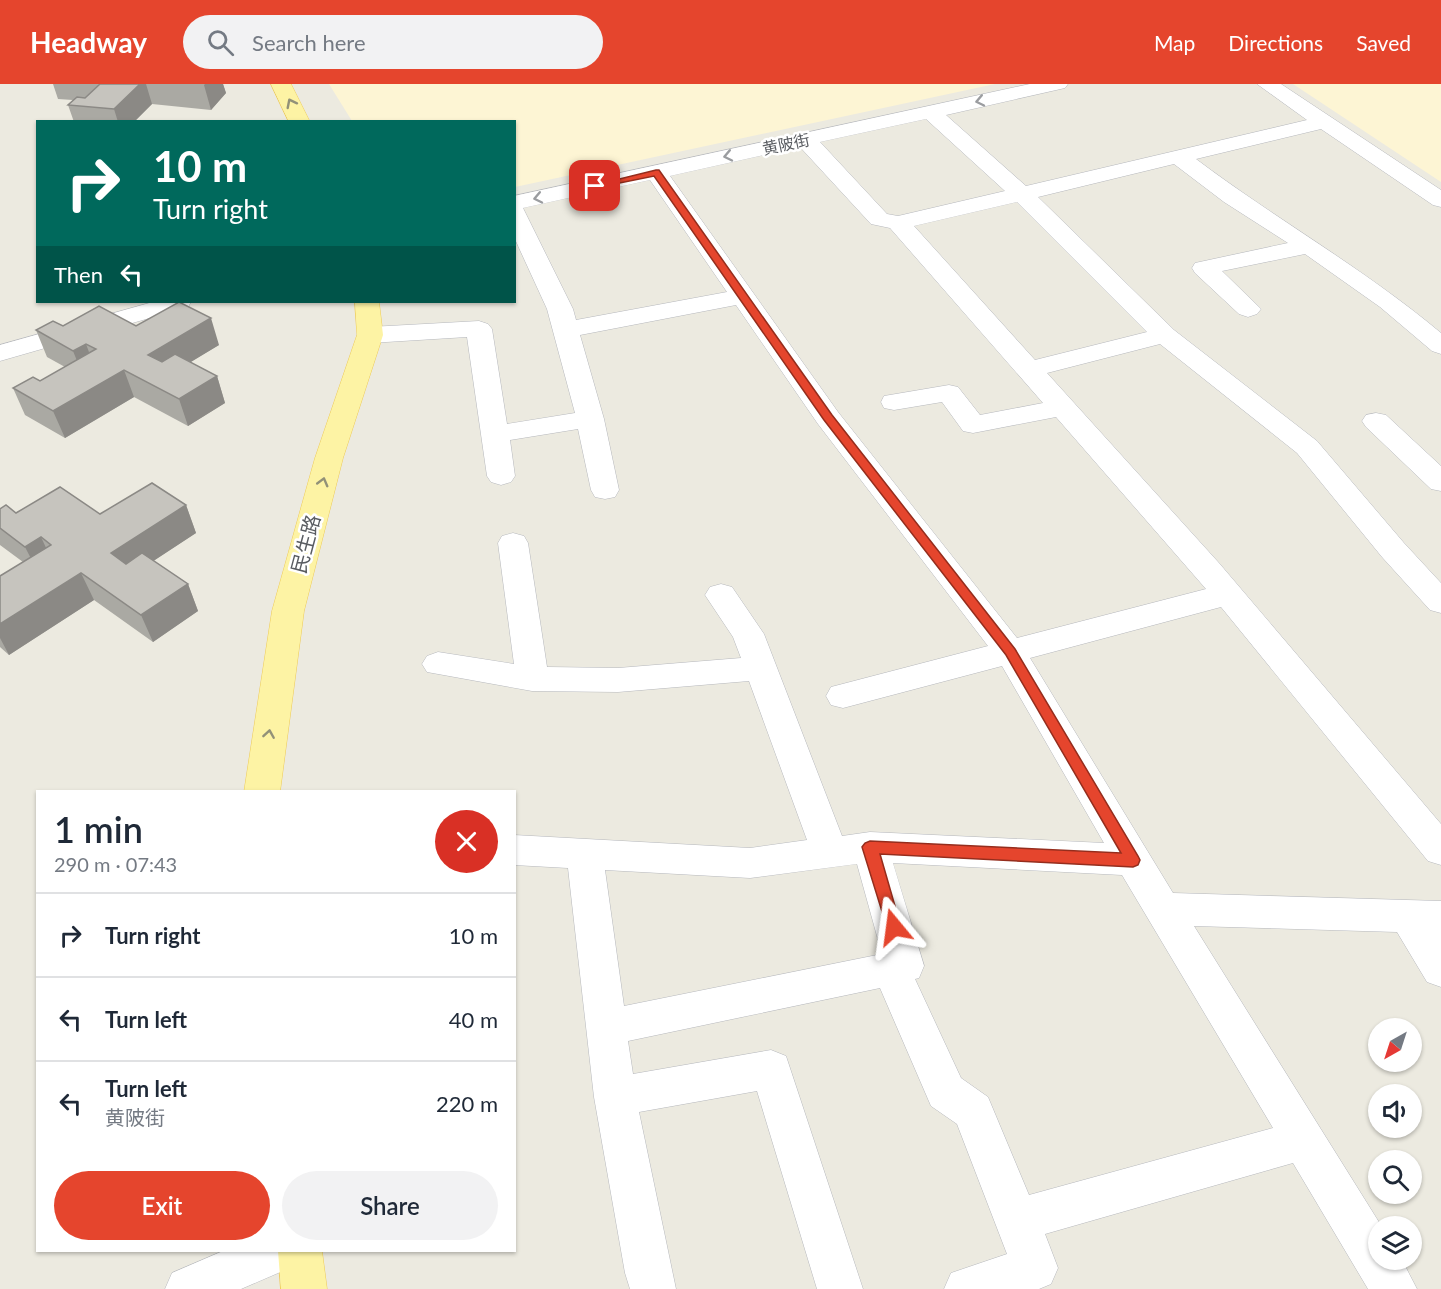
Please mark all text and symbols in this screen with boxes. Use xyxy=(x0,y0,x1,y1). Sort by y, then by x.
search box xyxy=(183,15,603,69)
text: Headway xyxy=(30,25,147,59)
icon: search xyxy=(204,26,237,59)
text: Search here xyxy=(252,29,366,56)
text: Map xyxy=(1154,30,1195,55)
text: Directions xyxy=(1228,30,1323,55)
text: Saved xyxy=(1356,30,1411,55)
one-way arrow xyxy=(976,94,986,107)
one-way arrow xyxy=(286,98,298,109)
street label: 黄陂街 xyxy=(760,129,811,158)
text: 10 m xyxy=(153,141,247,191)
icon: right xyxy=(54,144,132,222)
one-way arrow xyxy=(724,149,734,162)
pin xyxy=(569,160,620,211)
icon: arrive xyxy=(578,169,611,202)
one-way arrow xyxy=(533,191,543,204)
text: Turn right xyxy=(153,192,268,225)
icon: left xyxy=(115,258,148,291)
text: Then xyxy=(54,261,103,288)
one-way arrow xyxy=(316,477,328,488)
street label: 民生路 xyxy=(286,512,324,576)
one-way arrow xyxy=(262,729,274,739)
text: 1 min xyxy=(54,807,143,851)
button: close xyxy=(435,810,498,873)
text: 290 m · 07:43 xyxy=(54,852,177,876)
position arrow xyxy=(862,895,926,959)
icon: right xyxy=(54,919,87,952)
text: Turn right xyxy=(105,922,200,949)
text: 10 m xyxy=(449,922,498,949)
icon: left xyxy=(54,1003,87,1036)
text: Turn left xyxy=(105,1006,187,1033)
text: 40 m xyxy=(449,1006,498,1033)
north arrow xyxy=(1368,1018,1422,1072)
map controls xyxy=(1368,1018,1422,1270)
text: Turn left xyxy=(105,1075,187,1102)
button: sound xyxy=(1368,1084,1422,1138)
icon: left xyxy=(54,1087,87,1120)
text: 220 m xyxy=(436,1090,498,1117)
text: 黄陂街 xyxy=(105,1105,165,1129)
button: search xyxy=(1368,1150,1422,1204)
button: Exit xyxy=(54,1171,270,1240)
button: Share xyxy=(282,1171,498,1240)
button: layers xyxy=(1368,1216,1422,1270)

